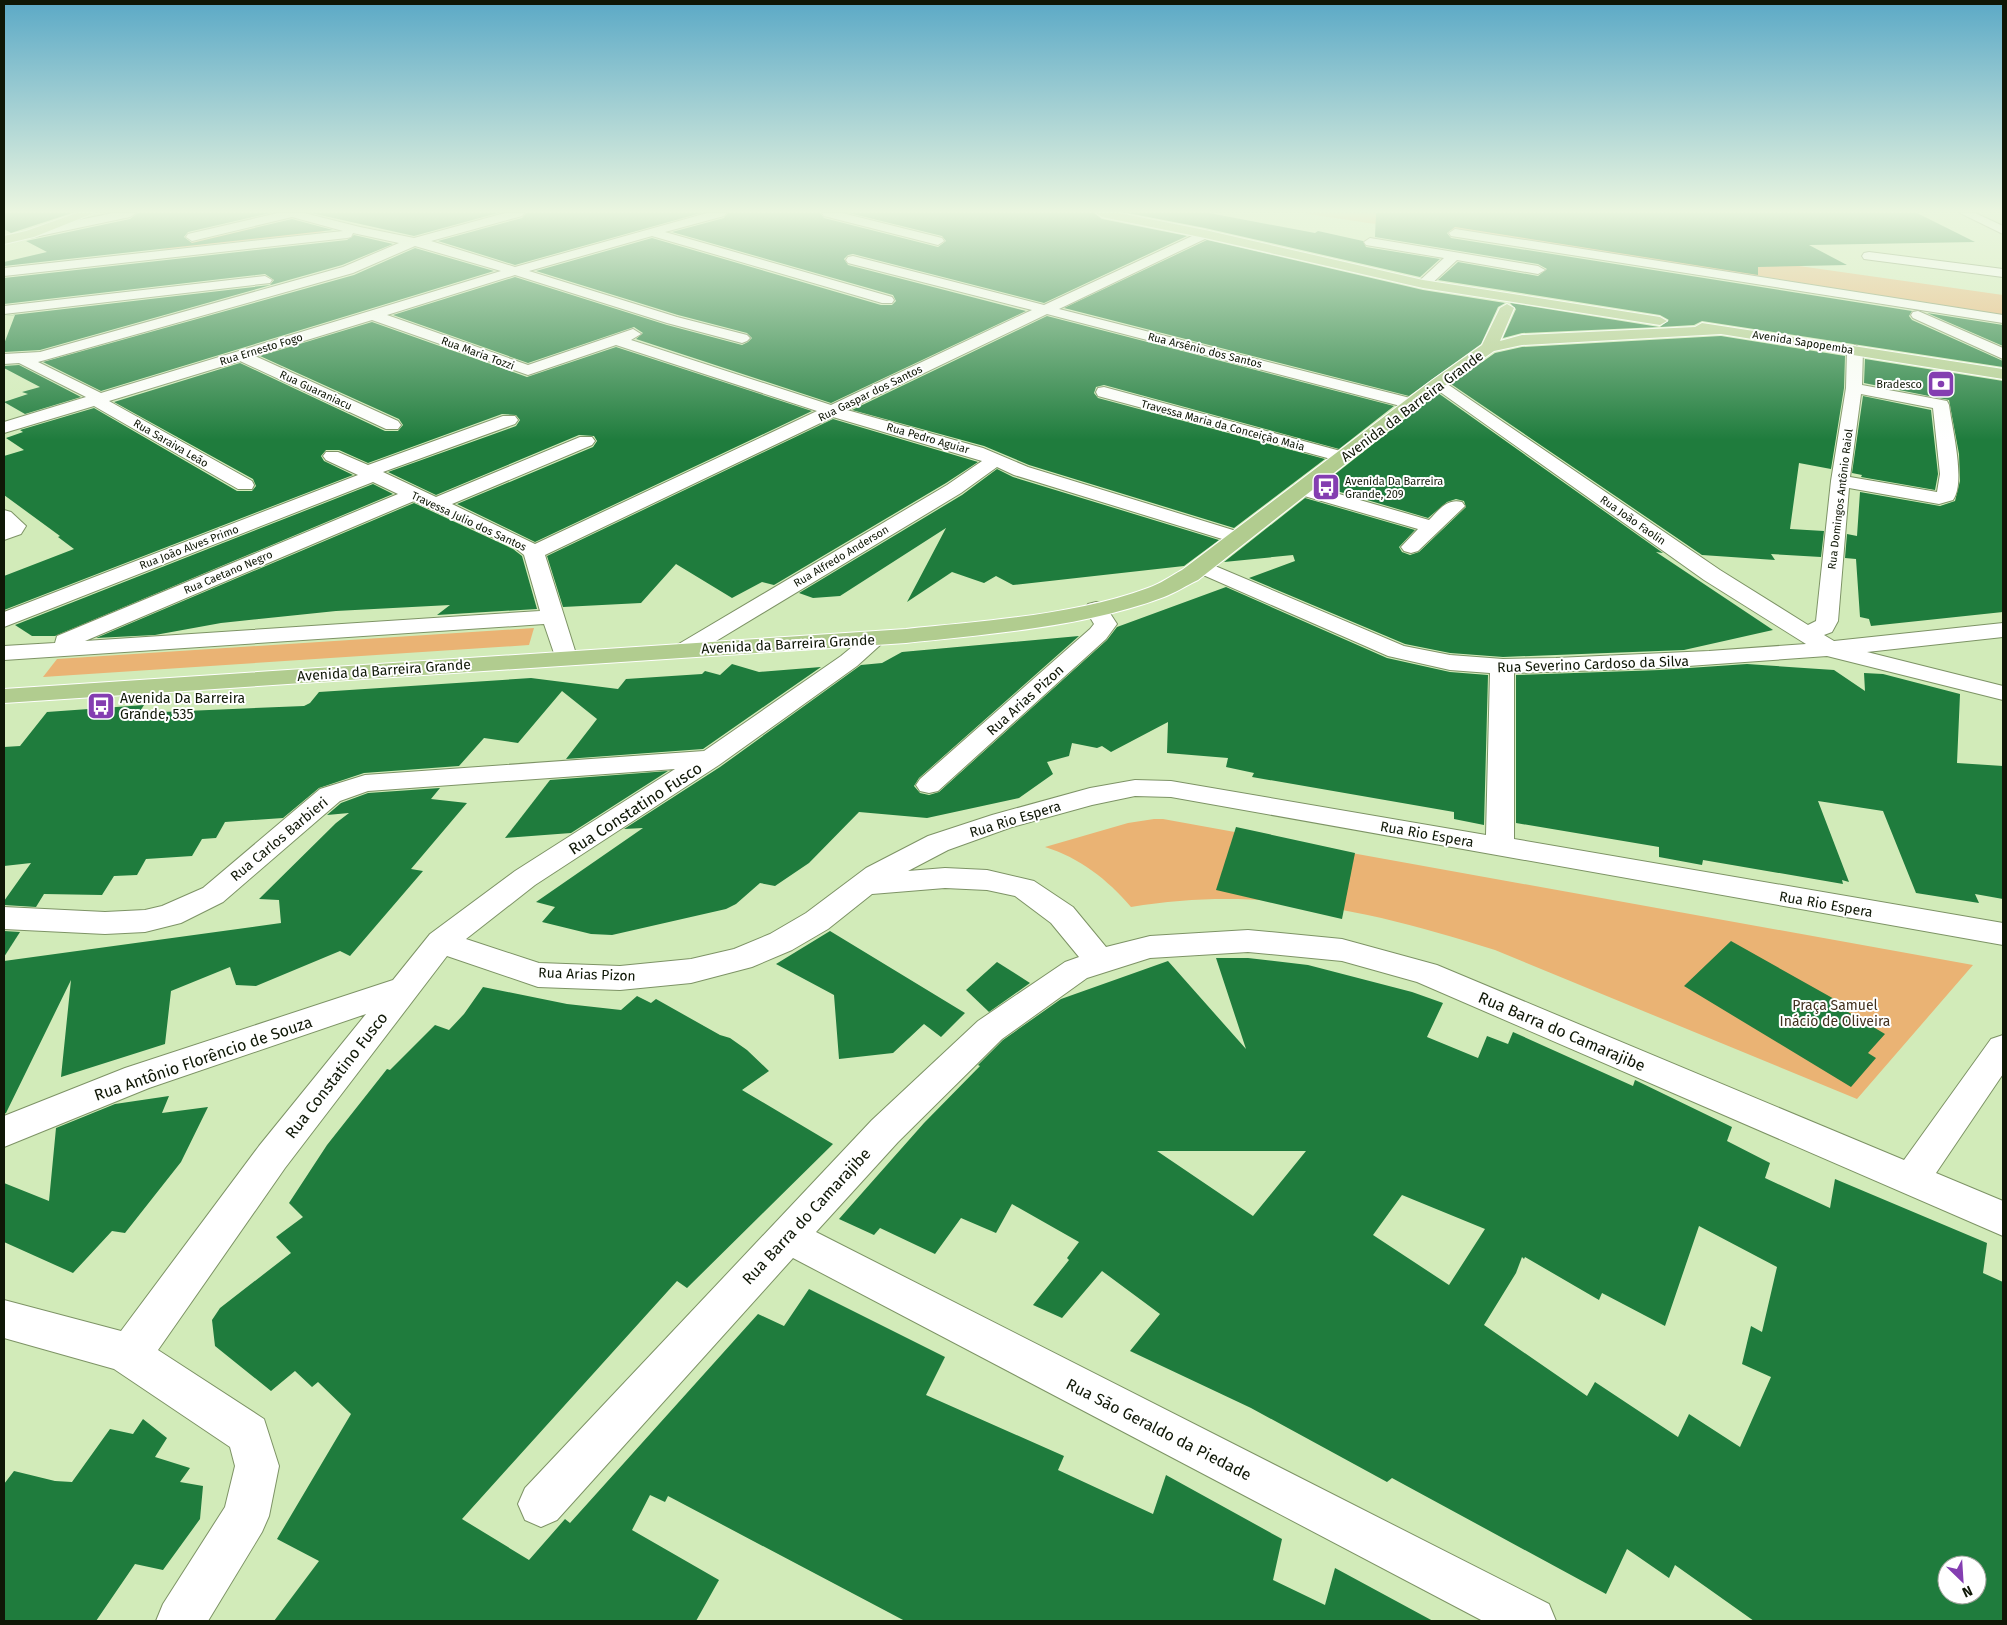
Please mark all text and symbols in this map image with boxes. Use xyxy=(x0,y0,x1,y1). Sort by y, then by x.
street label: Avenida Sapopemba xyxy=(1752,328,1854,357)
street label: Rua Arsênio dos Santos xyxy=(1146,330,1263,371)
street label: Rua Ernesto Fogo xyxy=(218,331,304,368)
street label: Rua Maria Tozzi xyxy=(439,334,516,373)
street label: Avenida da Barreira Grande xyxy=(1338,347,1487,466)
street label: Rua Gaspar dos Santos xyxy=(816,363,924,424)
street label: Rua Guaraniacu xyxy=(278,368,354,413)
bank icon: Bradesco xyxy=(1926,369,1956,399)
place label: Bradesco xyxy=(1876,378,1922,391)
street label: Travessa Maria da Conceição Maia xyxy=(1140,397,1306,454)
street label: Rua Saraiva Leão xyxy=(131,417,211,470)
street label: Rua Pedro Aguiar xyxy=(885,420,971,457)
street label: Rua Domingos Antônio Raiol xyxy=(1825,428,1856,570)
bus stop icon: Avenida Da Barreira Grande, 209 xyxy=(1311,472,1341,502)
place label: Avenida Da Barreira Grande, 209 xyxy=(1345,475,1443,501)
street label: Travessa Julio dos Santos xyxy=(409,489,528,554)
street label: Rua João Faolin xyxy=(1597,493,1668,548)
street label: Rua João Alves Primo xyxy=(138,523,241,572)
street label: Rua Alfredo Anderson xyxy=(791,523,891,590)
street label: Rua Caetano Negro xyxy=(182,548,275,597)
street label: Avenida da Barreira Grande xyxy=(701,631,875,658)
street label: Rua Severino Cardoso da Silva xyxy=(1497,653,1689,676)
street label: Avenida da Barreira Grande xyxy=(297,656,471,685)
street label: Rua Arias Pizon xyxy=(983,661,1067,739)
place label: Avenida Da Barreira Grande, 535 xyxy=(120,690,245,723)
bus stop icon: Avenida Da Barreira Grande, 535 xyxy=(86,691,116,721)
street label: Rua Constatino Fusco xyxy=(565,758,705,859)
street label: Rua Carlos Barbieri xyxy=(227,794,331,885)
street label: Rua Rio Espera xyxy=(967,798,1063,841)
street label: Rua Rio Espera xyxy=(1379,818,1475,851)
street label: Rua Rio Espera xyxy=(1778,888,1874,921)
street label: Rua Arias Pizon xyxy=(538,964,636,985)
street label: Rua Barra do Camarajibe xyxy=(1475,988,1648,1075)
park label: Praça Samuel Inácio de Oliveira xyxy=(1780,997,1890,1030)
street label: Rua Constatino Fusco xyxy=(281,1008,392,1142)
street label: Rua Antônio Florêncio de Souza xyxy=(92,1012,315,1105)
street label: Rua Barra do Camarajibe xyxy=(738,1144,875,1288)
street label: Rua São Geraldo da Piedade xyxy=(1063,1374,1255,1485)
north arrow xyxy=(1937,1555,1987,1605)
text: N xyxy=(1959,1582,1975,1601)

